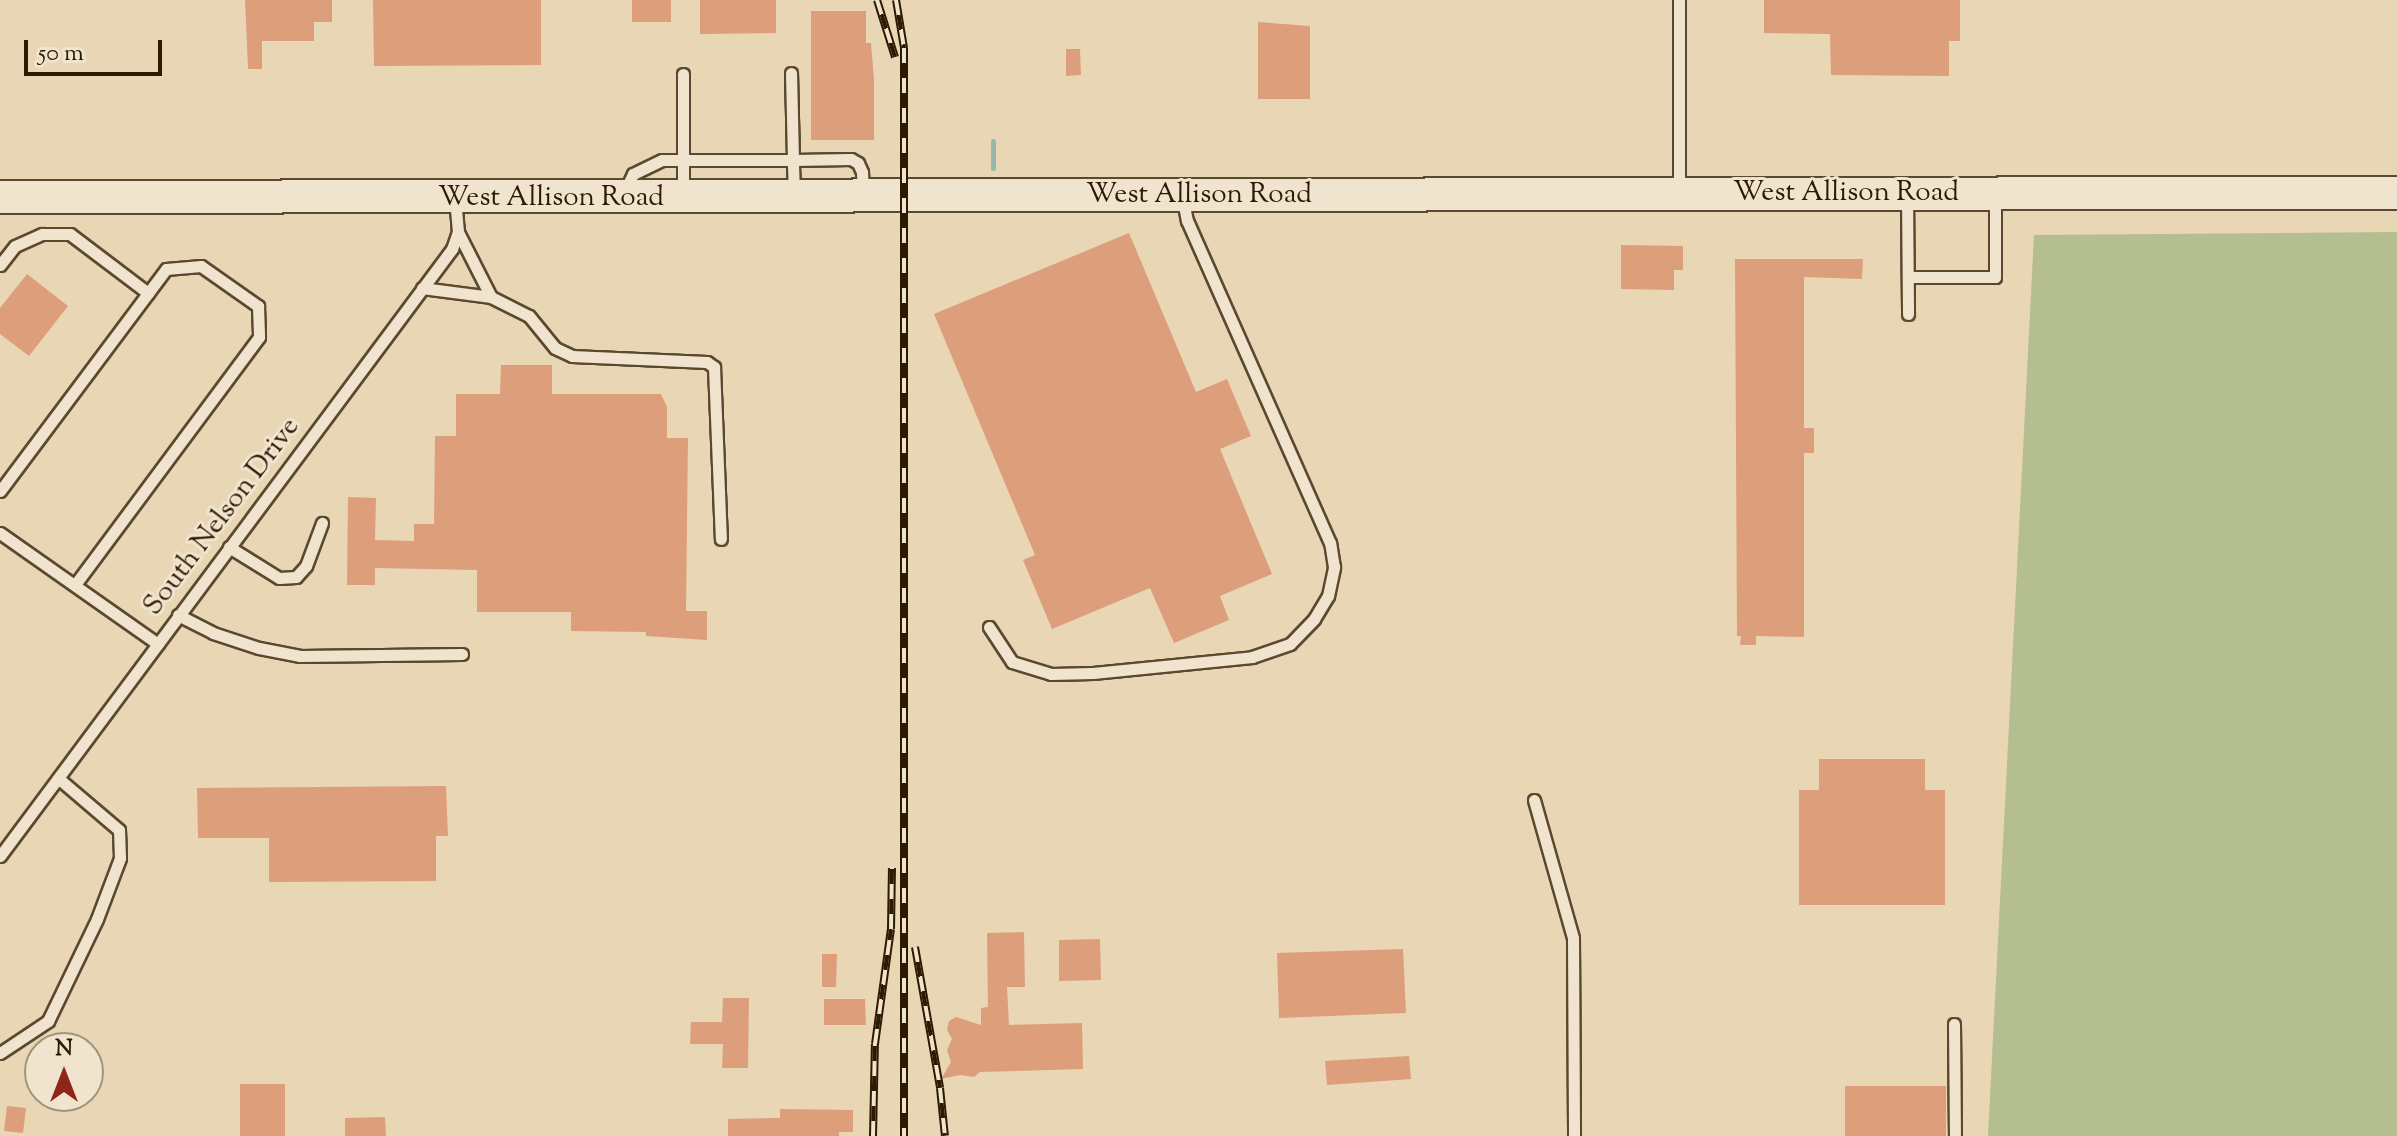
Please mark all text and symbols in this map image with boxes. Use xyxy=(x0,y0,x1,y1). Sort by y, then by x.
scale bar xyxy=(28,24,166,74)
text: 50 m xyxy=(38,37,84,71)
street label: West Allison Road xyxy=(1733,176,1959,210)
street label: West Allison Road xyxy=(1086,178,1312,212)
street label: West Allison Road xyxy=(438,181,664,215)
street label: South Nelson Drive xyxy=(137,411,307,623)
north arrow xyxy=(24,1032,104,1112)
text: N xyxy=(55,1034,73,1066)

